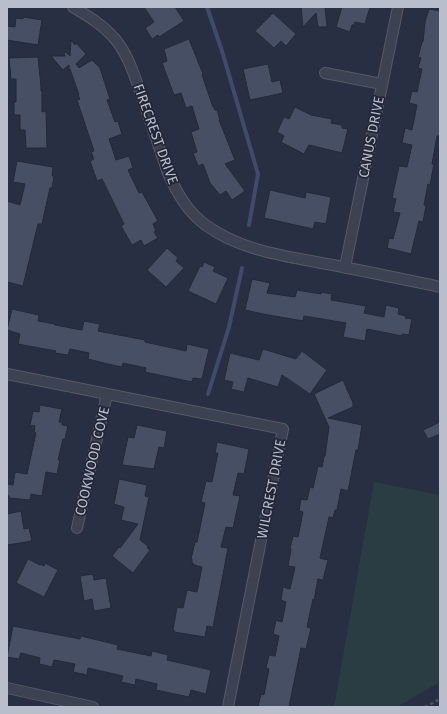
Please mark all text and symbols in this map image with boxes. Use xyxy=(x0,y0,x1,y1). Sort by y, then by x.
street label: FIRECREST DRIVE xyxy=(129,82,182,187)
street label: CANUS DRIVE xyxy=(355,95,388,179)
street label: COOKWOOD COVE xyxy=(72,405,113,517)
street label: WILCREST DRIVE xyxy=(254,438,289,540)

